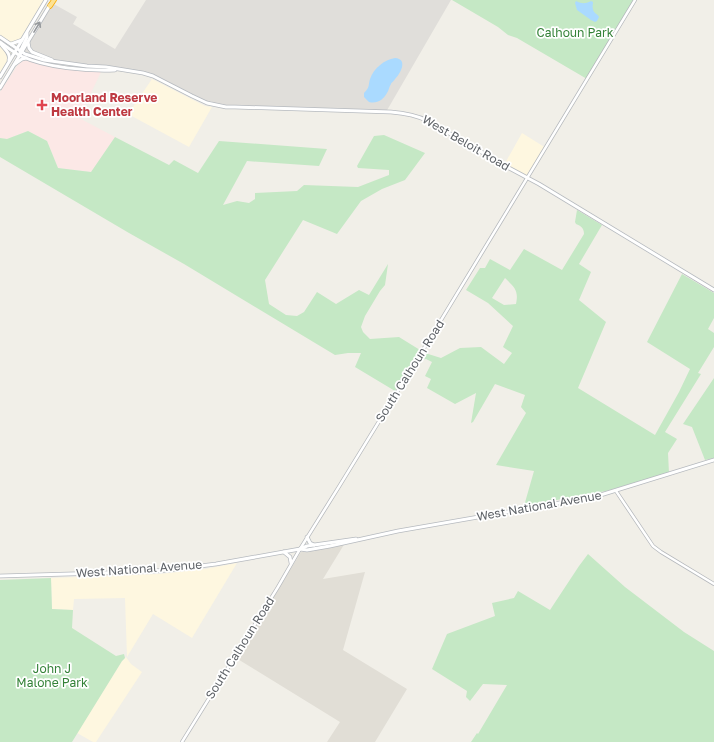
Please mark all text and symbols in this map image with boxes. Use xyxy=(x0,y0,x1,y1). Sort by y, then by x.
one-way arrow xyxy=(33,22,41,33)
park label: Calhoun Park xyxy=(537,25,614,40)
place label: Moorland Reserve Health Center xyxy=(51,90,157,119)
marker: Moorland Reserve Health Center xyxy=(36,99,48,111)
street label: West Beloit Road xyxy=(420,111,513,174)
street label: South Calhoun Road xyxy=(372,317,447,425)
street label: West National Avenue xyxy=(475,487,603,524)
street label: West National Avenue xyxy=(75,557,203,580)
street label: South Calhoun Road xyxy=(202,594,277,702)
park label: John J Malone Park xyxy=(16,661,88,690)

